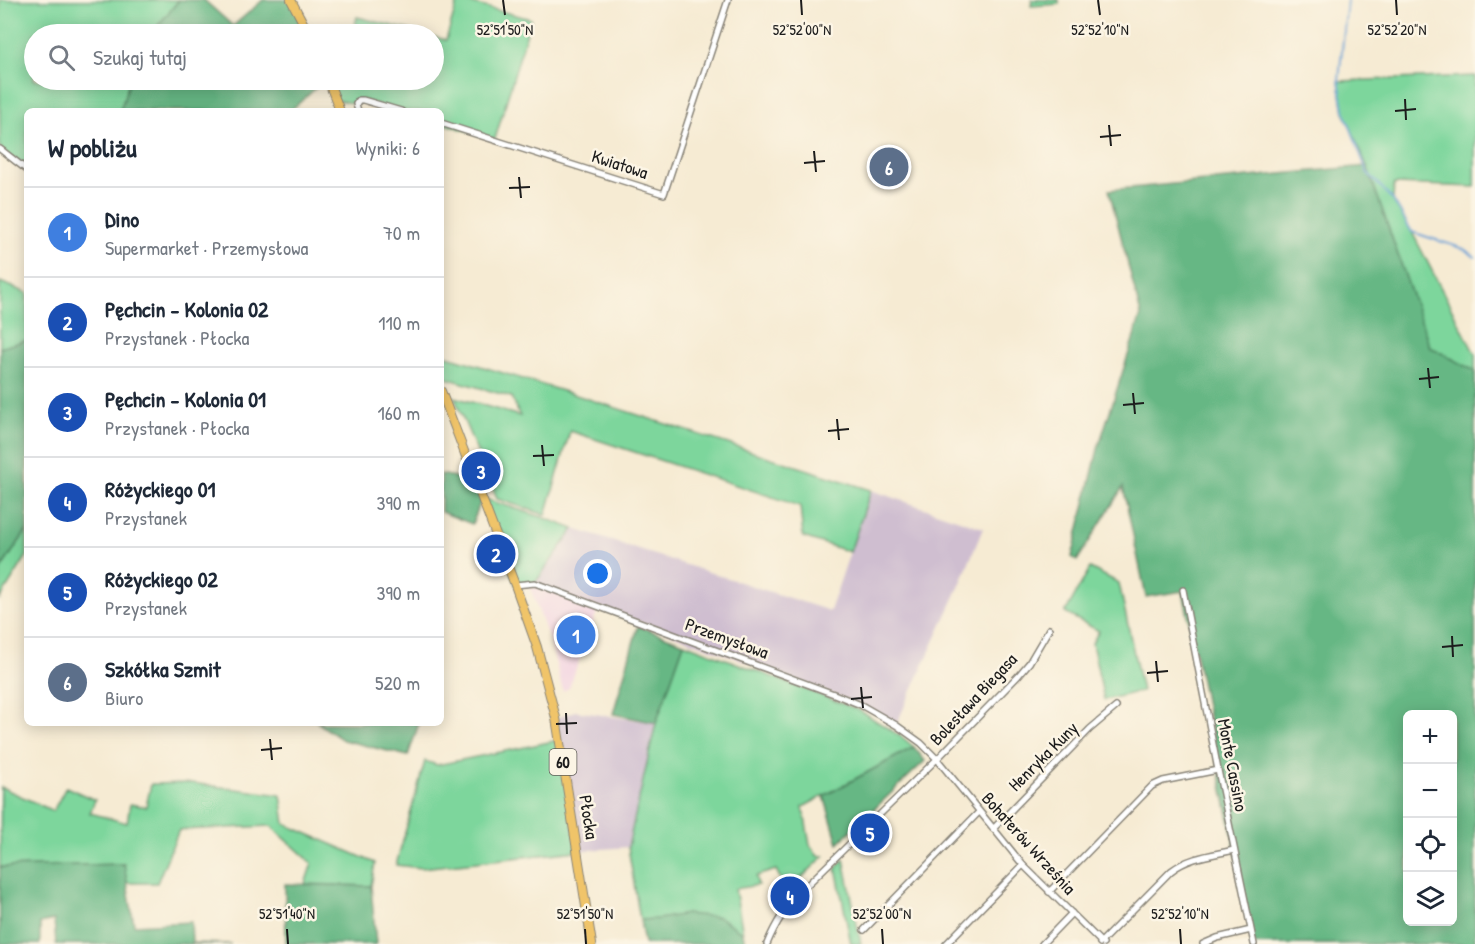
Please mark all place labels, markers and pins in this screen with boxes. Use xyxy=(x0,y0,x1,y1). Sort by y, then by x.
pin: 6 xyxy=(870,144,908,190)
pin: 3 xyxy=(462,448,500,494)
pin: 2 xyxy=(476,532,516,576)
pin: 1 xyxy=(556,612,596,658)
pin: 5 xyxy=(850,810,890,856)
pin: 4 xyxy=(770,874,810,918)

